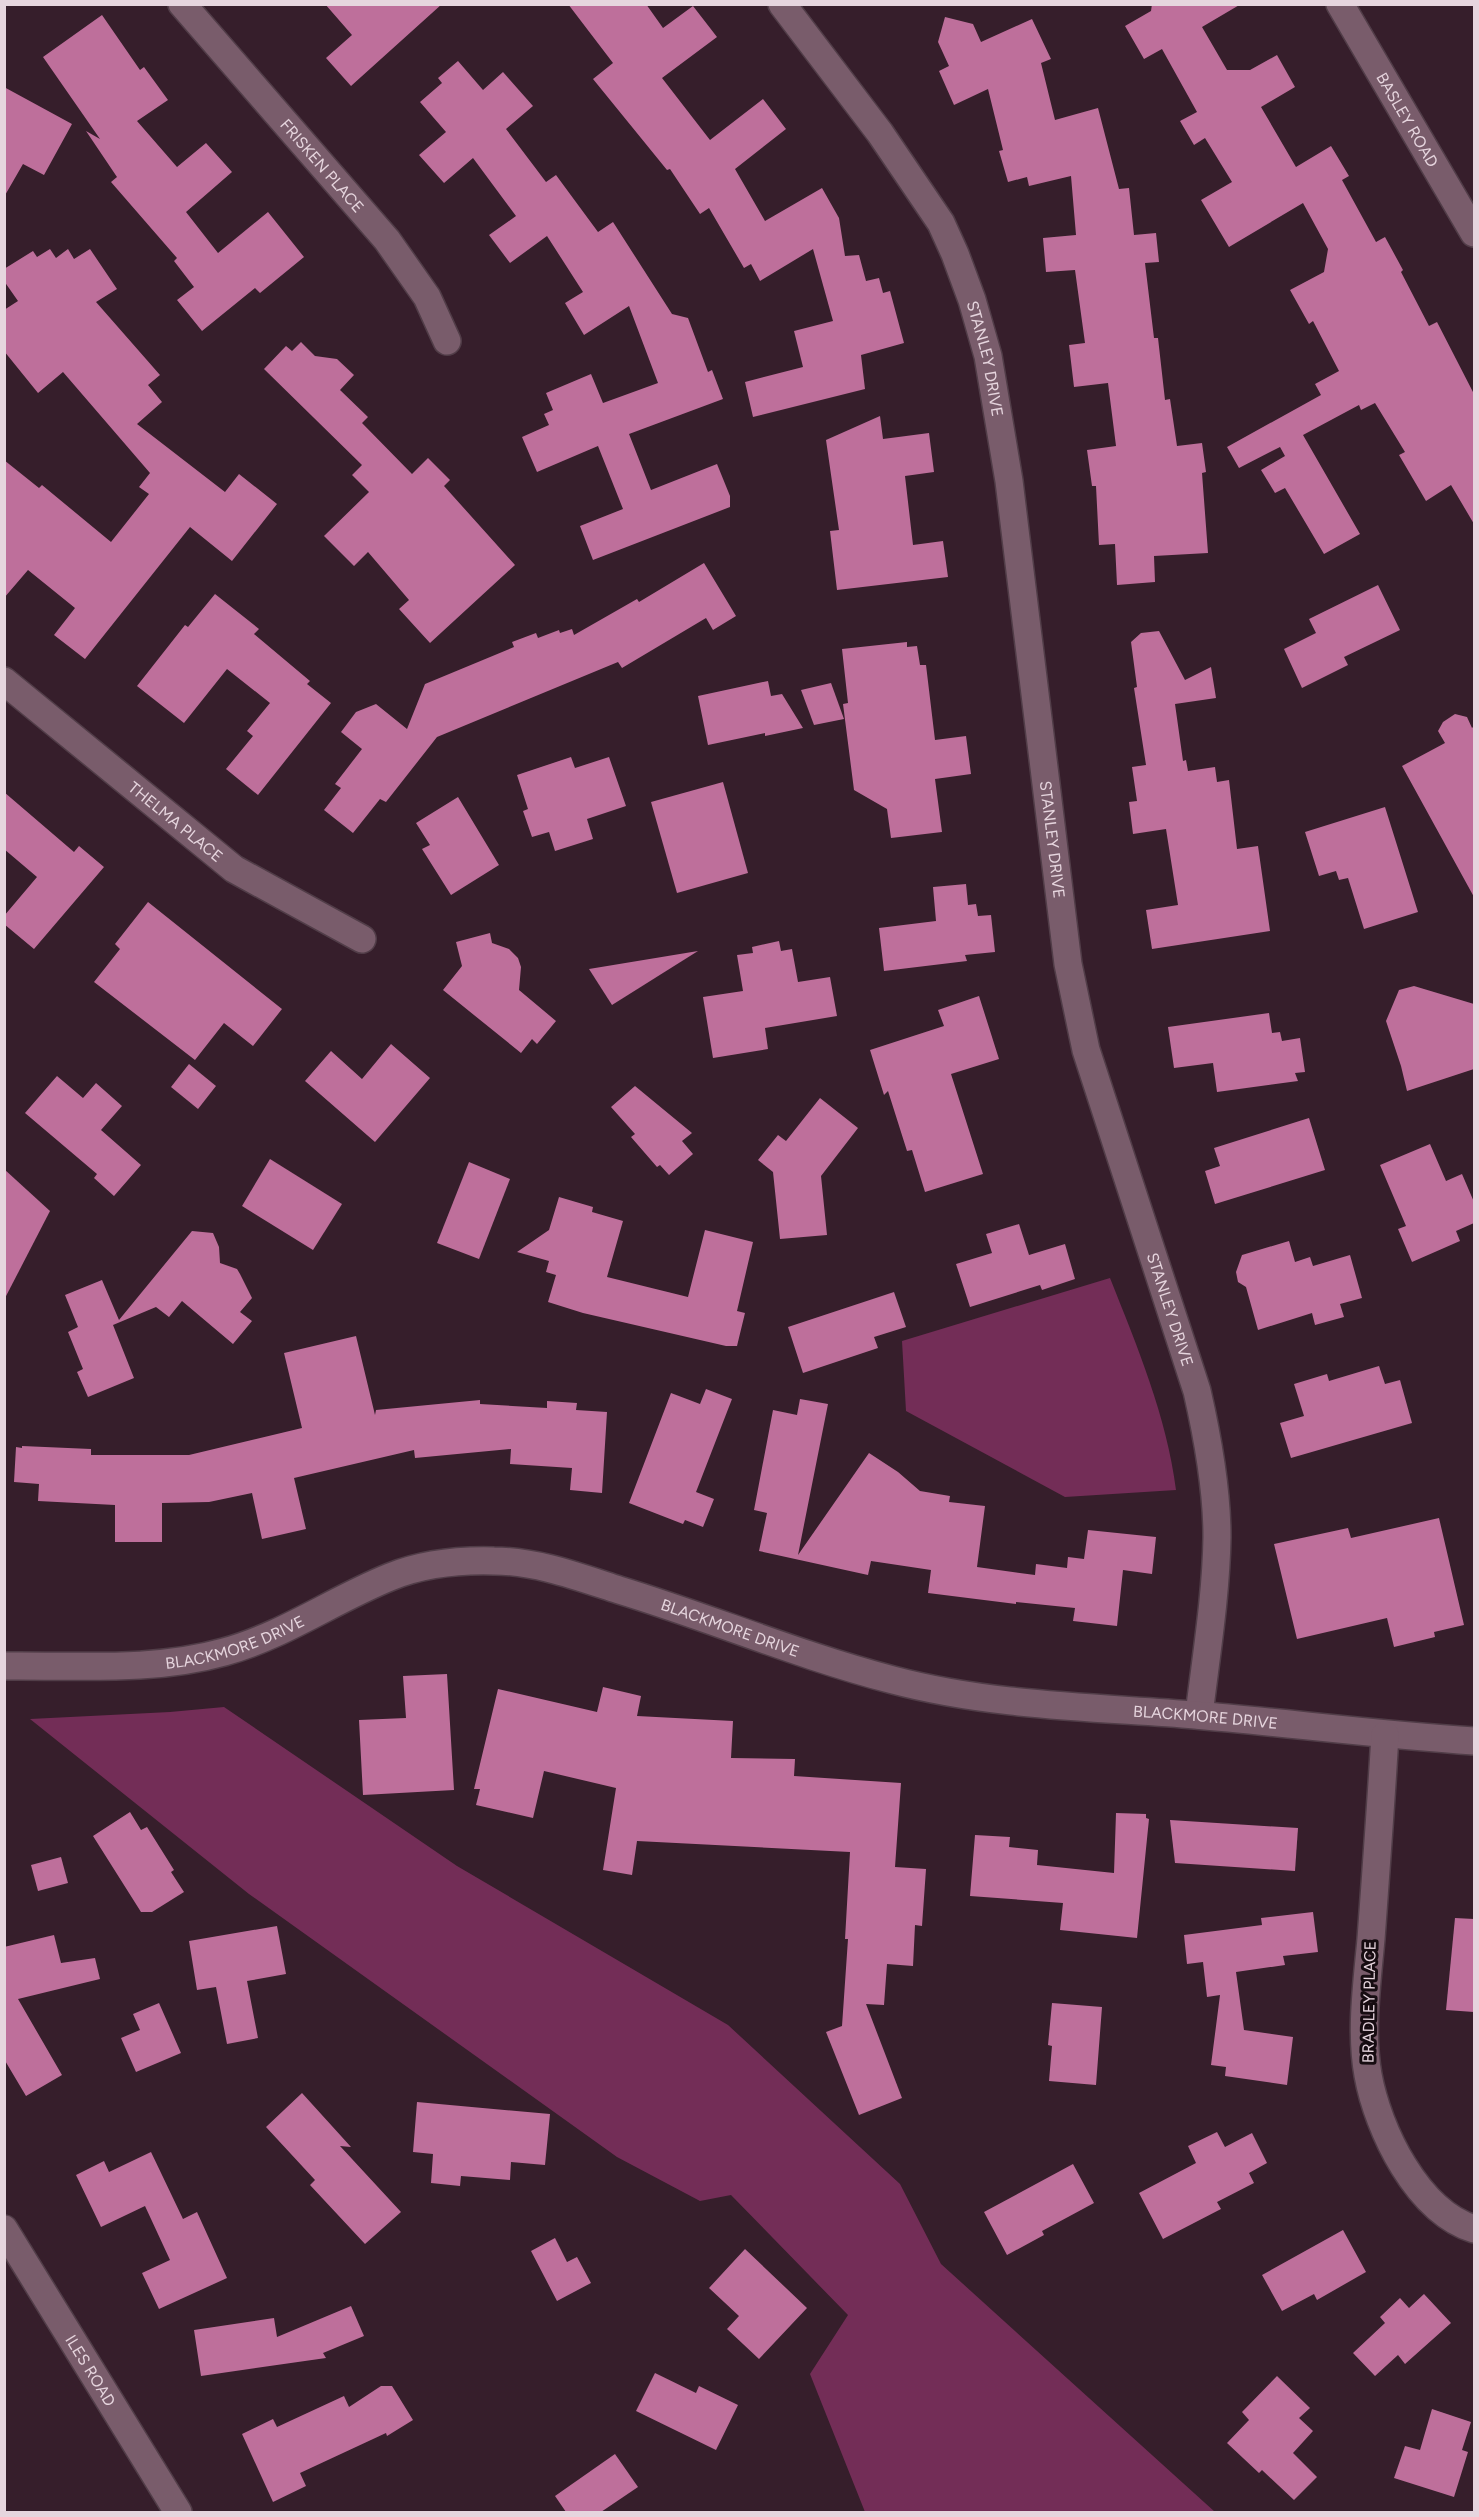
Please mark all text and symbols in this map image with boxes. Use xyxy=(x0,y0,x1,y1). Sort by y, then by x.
street label: BASLEY ROAD xyxy=(1373,69,1443,170)
street label: FRISKEN PLACE xyxy=(277,115,368,216)
street label: STANLEY DRIVE xyxy=(963,298,1007,418)
street label: THELMA PLACE xyxy=(125,777,227,866)
street label: STANLEY DRIVE xyxy=(1036,780,1069,899)
street label: STANLEY DRIVE xyxy=(1143,1250,1198,1369)
street label: BLACKMORE DRIVE xyxy=(659,1595,802,1661)
street label: BLACKMORE DRIVE xyxy=(164,1611,307,1672)
street label: BLACKMORE DRIVE xyxy=(1132,1701,1279,1732)
street label: BRADLEY PLACE xyxy=(1358,1941,1380,2063)
street label: ILES ROAD xyxy=(62,2331,120,2410)

